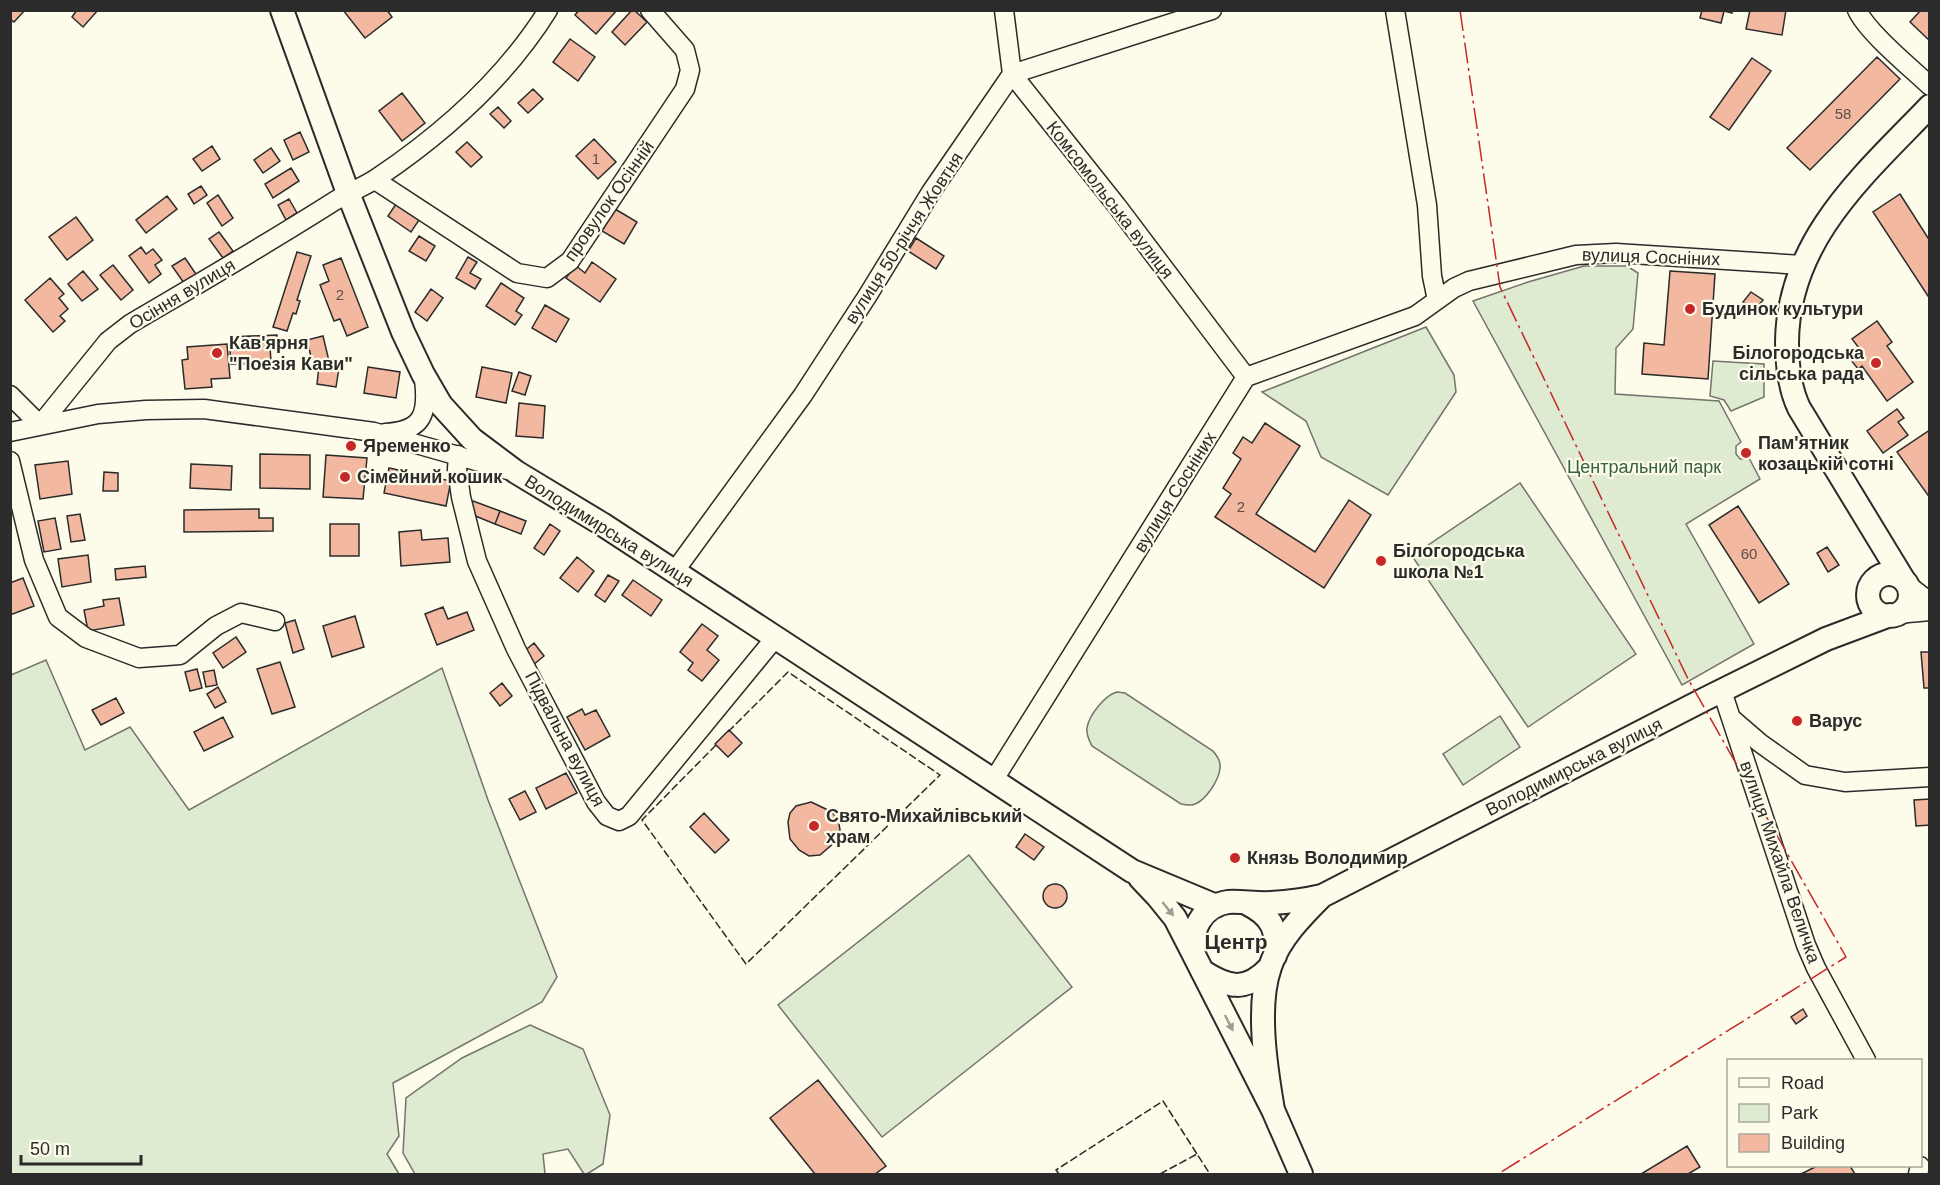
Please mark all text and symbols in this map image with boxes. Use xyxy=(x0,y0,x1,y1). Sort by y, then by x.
house number: 58 xyxy=(1835,105,1851,122)
street label: Комсомольська вулиця xyxy=(1042,117,1178,283)
street label: провулок Осінній xyxy=(560,137,658,265)
street label: вулиця 50-річчя Жовтня xyxy=(841,148,967,328)
house number: 1 xyxy=(592,150,600,167)
street label: вулиця Сосніних xyxy=(1582,245,1720,269)
street label: Осіння вулиця xyxy=(125,255,239,333)
house number: 2 xyxy=(336,286,344,303)
place label: Будинок культури xyxy=(1702,299,1863,319)
marker: Будинок культури xyxy=(1683,302,1697,316)
place label: Кав'ярня "Поезія Кави" xyxy=(229,333,353,374)
place label: Білогородська сільська рада xyxy=(1733,343,1865,384)
marker: Кав'ярня "Поезія Кави" xyxy=(210,346,224,360)
marker: Білогородська сільська рада xyxy=(1869,356,1883,370)
street label: вулиця Сосніних xyxy=(1130,428,1220,556)
place label: Пам'ятник козацькій сотні xyxy=(1758,433,1894,474)
place label: Яременко xyxy=(363,436,451,456)
marker: Яременко xyxy=(344,439,358,453)
marker: Пам'ятник козацькій сотні xyxy=(1739,446,1753,460)
park label: Центральний парк xyxy=(1567,457,1721,477)
place label: Сімейний кошик xyxy=(357,467,503,487)
marker: Сімейний кошик xyxy=(338,470,352,484)
street label: Володимирська вулиця xyxy=(521,471,697,591)
house number: 2 xyxy=(1237,498,1245,515)
place label: Білогородська школа №1 xyxy=(1393,541,1525,582)
house number: 60 xyxy=(1741,545,1757,562)
marker: Білогородська школа №1 xyxy=(1374,554,1388,568)
street label: Підвальна вулиця xyxy=(521,668,609,810)
place label: Варус xyxy=(1809,711,1862,731)
street label: Володимирська вулиця xyxy=(1483,714,1665,820)
marker: Варус xyxy=(1790,714,1804,728)
street label: вулиця Михайла Величка xyxy=(1736,758,1824,967)
place label: Свято-Михайлівський храм xyxy=(826,806,1022,847)
marker: Свято-Михайлівський храм xyxy=(807,819,821,833)
place label: Князь Володимир xyxy=(1247,848,1408,868)
marker: Князь Володимир xyxy=(1228,851,1242,865)
one-way arrow xyxy=(1162,902,1174,917)
district label: Центр xyxy=(1204,930,1268,953)
one-way arrow xyxy=(1223,1014,1233,1032)
legend xyxy=(1727,1059,1922,1167)
text: Road xyxy=(1781,1073,1824,1093)
text: Park xyxy=(1781,1103,1819,1123)
scale bar xyxy=(21,1128,141,1166)
text: Building xyxy=(1781,1133,1845,1153)
text: 50 m xyxy=(30,1139,70,1159)

